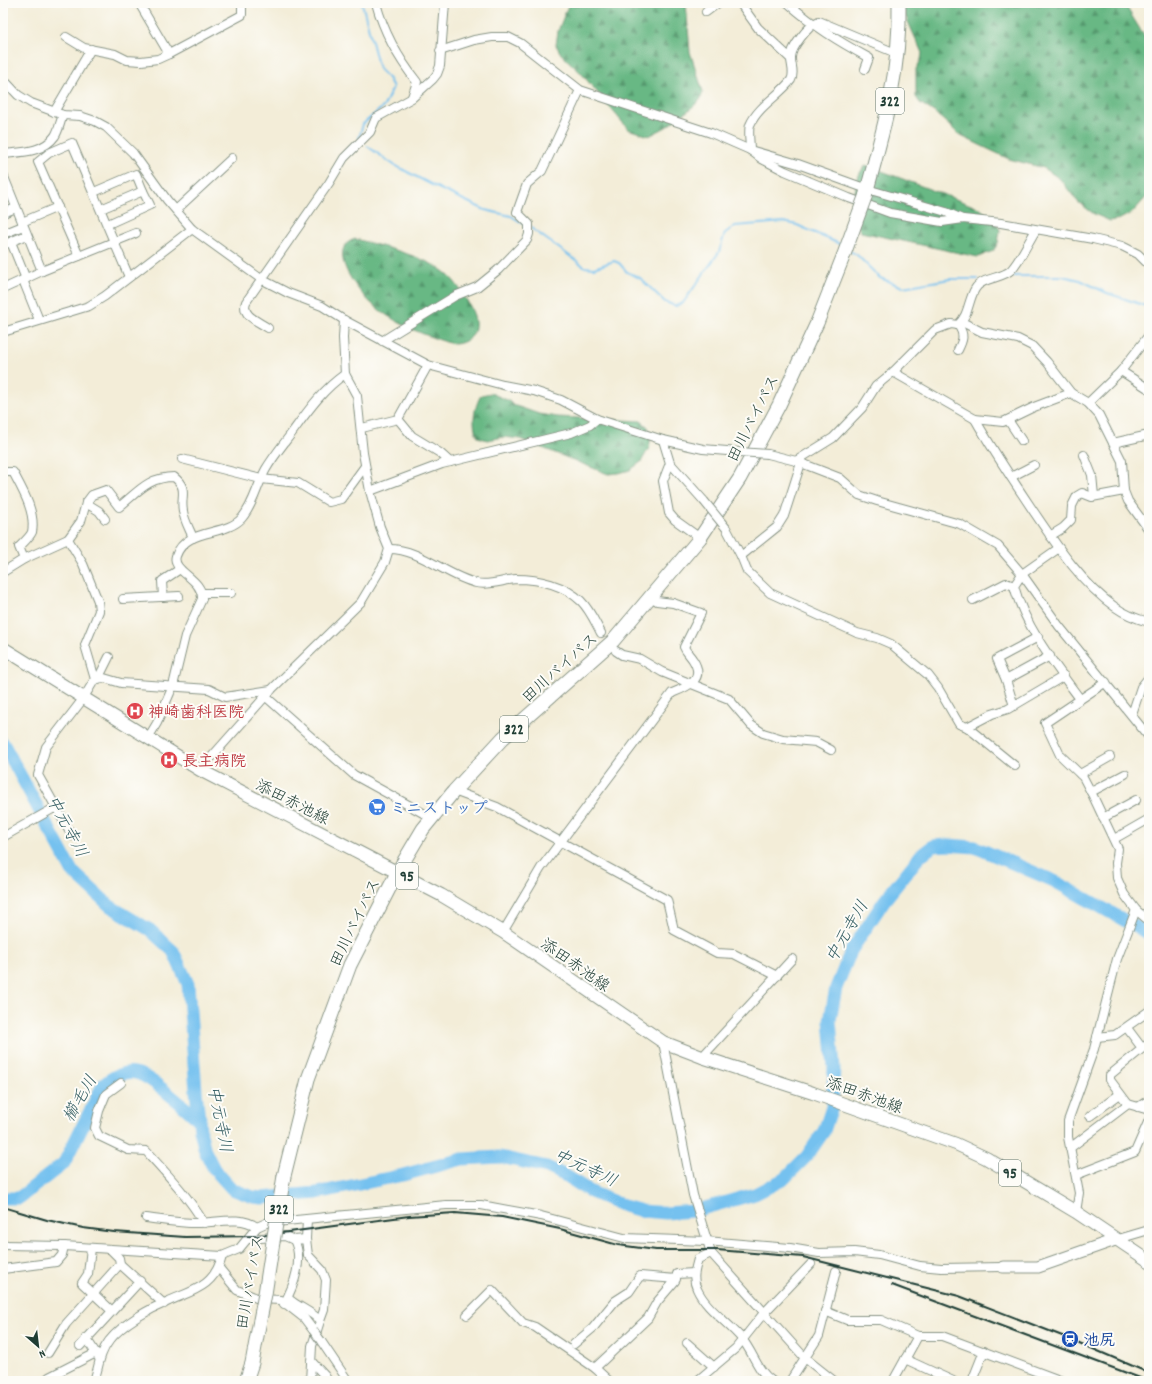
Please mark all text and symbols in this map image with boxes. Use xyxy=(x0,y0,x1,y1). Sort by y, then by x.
road number: 322 xyxy=(876,88,904,114)
street label: 田川バイパス xyxy=(722,371,786,467)
street label: 田川バイパス xyxy=(517,628,604,709)
hospital icon: 神崎歯科医院 xyxy=(125,701,145,721)
place label: 神崎歯科医院 xyxy=(148,702,244,725)
road number: 322 xyxy=(500,716,528,742)
hospital icon: 長主病院 xyxy=(159,750,179,770)
place label: 長主病院 xyxy=(182,751,246,774)
street label: 添田赤池線 xyxy=(251,775,333,832)
water label: 中元寺川 xyxy=(39,792,92,863)
supermarket icon: ミニストップ xyxy=(367,797,387,817)
place label: ミニストップ xyxy=(390,798,488,821)
road number: 95 xyxy=(396,863,418,889)
street label: 田川バイパス xyxy=(325,875,388,971)
water label: 中元寺川 xyxy=(821,897,876,968)
street label: 添田赤池線 xyxy=(535,934,614,998)
water label: 櫛毛川 xyxy=(58,1071,105,1128)
street label: 添田赤池線 xyxy=(823,1072,906,1121)
water label: 中元寺川 xyxy=(200,1084,236,1155)
water label: 中元寺川 xyxy=(549,1144,621,1195)
road number: 95 xyxy=(999,1160,1021,1186)
road number: 322 xyxy=(265,1196,293,1222)
street label: 田川バイパス xyxy=(232,1233,271,1332)
north arrow xyxy=(18,1326,58,1366)
station icon: 池尻 xyxy=(1060,1329,1080,1349)
place label: 池尻 xyxy=(1083,1330,1115,1353)
text: N xyxy=(35,1345,48,1362)

